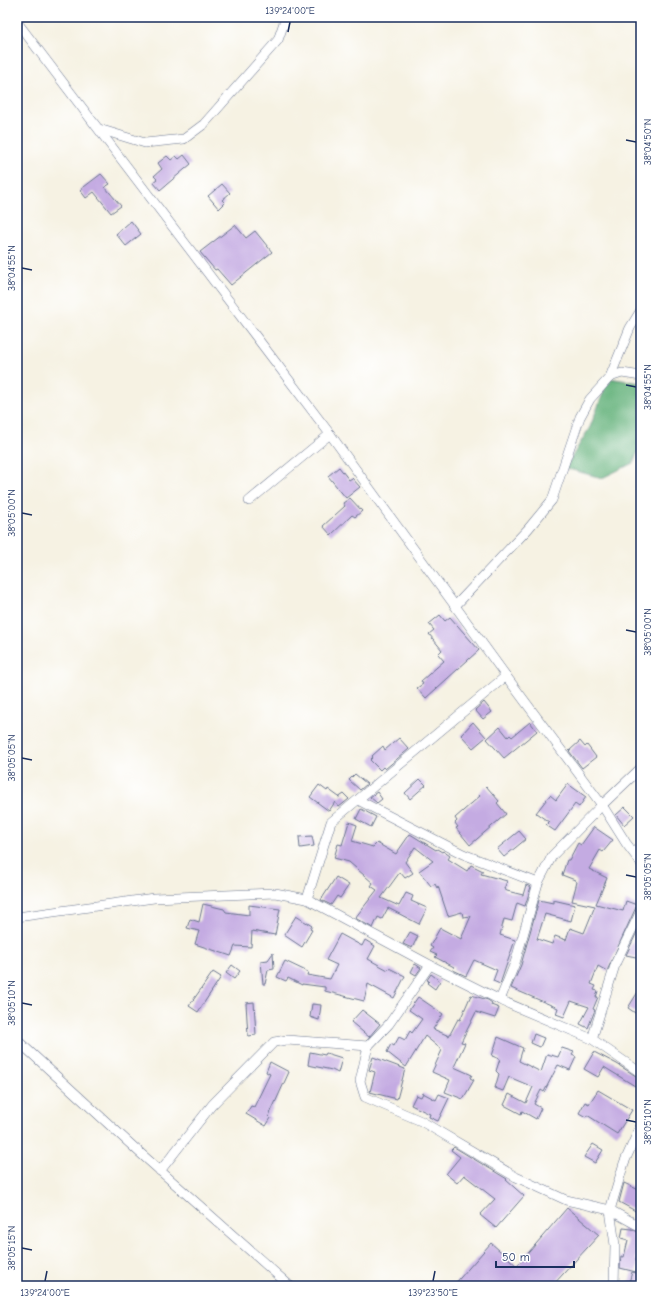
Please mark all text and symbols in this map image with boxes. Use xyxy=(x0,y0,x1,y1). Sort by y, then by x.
text: 139°24'00"E xyxy=(265,5,315,17)
text: 38°04'50"N xyxy=(642,119,654,165)
text: 38°04'55"N xyxy=(6,245,18,291)
text: 38°04'55"N xyxy=(642,364,654,410)
text: 38°05'00"N xyxy=(6,489,18,537)
text: 38°05'00"N xyxy=(642,608,654,656)
text: 38°05'05"N xyxy=(6,735,18,782)
text: 38°05'05"N xyxy=(642,854,654,901)
text: 38°05'10"N xyxy=(6,980,18,1026)
text: 38°05'10"N xyxy=(642,1099,654,1145)
text: 38°05'15"N xyxy=(6,1226,18,1270)
scale bar xyxy=(496,1243,574,1269)
text: 50 m xyxy=(502,1250,530,1264)
text: 139°24'00"E xyxy=(20,1287,70,1299)
text: 139°23'50"E xyxy=(408,1287,458,1299)

